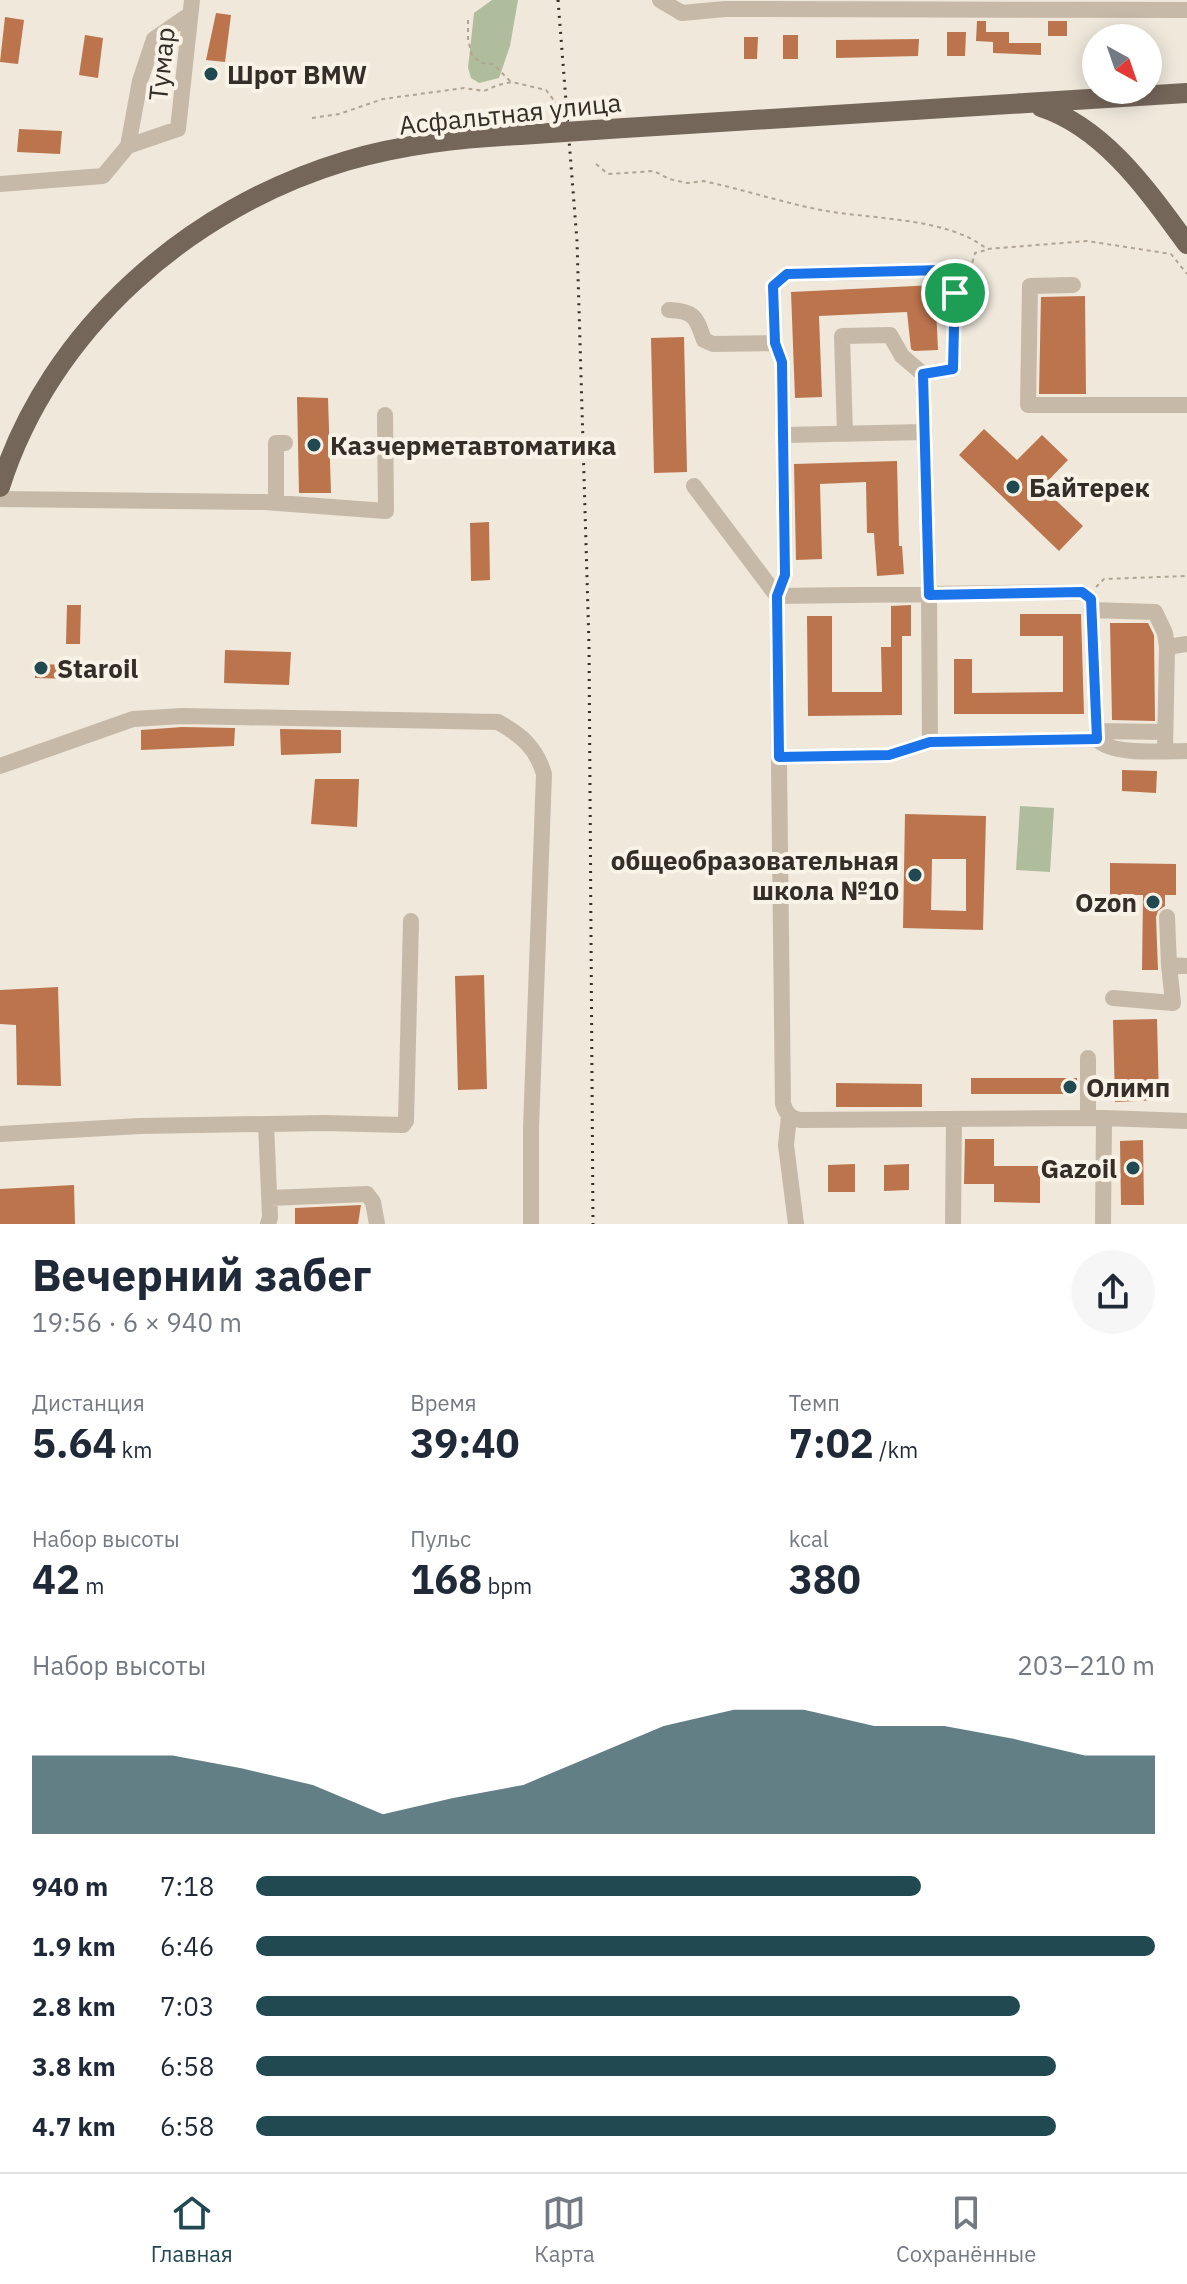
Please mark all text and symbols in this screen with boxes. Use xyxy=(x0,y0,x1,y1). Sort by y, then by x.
north arrow xyxy=(1082,24,1162,104)
map controls xyxy=(1082,24,1162,104)
street label: Тумар xyxy=(140,25,182,103)
place label: Шрот BMW xyxy=(227,57,367,91)
marker: Шрот BMW xyxy=(202,65,220,83)
street label: Асфальтная улица xyxy=(397,84,623,142)
pin xyxy=(921,259,989,327)
icon: arrive xyxy=(933,271,977,315)
place label: Казчерметавтоматика xyxy=(330,428,617,462)
marker: Казчерметавтоматика xyxy=(305,436,323,454)
place label: Байтерек xyxy=(1029,470,1150,504)
marker: Байтерек xyxy=(1004,478,1022,496)
place label: Staroil xyxy=(57,651,138,685)
marker: Staroil xyxy=(32,659,50,677)
place label: общеобразовательная школа №10 xyxy=(611,843,899,907)
marker: общеобразовательная школа №10 xyxy=(906,866,924,884)
place label: Ozon xyxy=(1075,885,1137,919)
marker: Ozon xyxy=(1144,893,1162,911)
place label: Олимп xyxy=(1086,1070,1170,1104)
marker: Олимп xyxy=(1061,1078,1079,1096)
place label: Gazoil xyxy=(1040,1151,1117,1185)
marker: Gazoil xyxy=(1124,1159,1142,1177)
text: Вечерний забег xyxy=(32,1246,372,1303)
button: share xyxy=(1071,1250,1155,1334)
text: 19:56 · 6 × 940 m xyxy=(32,1305,242,1339)
text: Дистанция xyxy=(32,1388,145,1417)
text: Время xyxy=(410,1388,477,1417)
text: Темп xyxy=(789,1388,840,1417)
text: 5.64 xyxy=(32,1417,116,1469)
text: 39:40 xyxy=(410,1417,520,1469)
text: 7:02 xyxy=(789,1417,874,1469)
text: km xyxy=(116,1435,152,1464)
text: /km xyxy=(874,1435,918,1464)
text: Набор высоты xyxy=(32,1524,180,1553)
text: Пульс xyxy=(410,1524,471,1553)
text: kcal xyxy=(789,1524,829,1553)
text: 42 xyxy=(32,1553,80,1605)
text: 168 xyxy=(410,1553,482,1605)
text: 380 xyxy=(789,1553,861,1605)
text: m xyxy=(80,1571,104,1600)
text: bpm xyxy=(482,1571,532,1600)
text: Набор высоты xyxy=(32,1648,206,1682)
text: 203–210 m xyxy=(1017,1648,1155,1682)
text: 940 m xyxy=(32,1869,108,1903)
text: 7:18 xyxy=(160,1869,214,1903)
text: 1.9 km xyxy=(32,1929,116,1963)
text: 6:46 xyxy=(160,1929,214,1963)
text: 2.8 km xyxy=(32,1989,116,2023)
text: 7:03 xyxy=(160,1989,214,2023)
text: 3.8 km xyxy=(32,2049,116,2083)
text: 6:58 xyxy=(160,2049,214,2083)
text: 4.7 km xyxy=(32,2109,116,2143)
text: 6:58 xyxy=(160,2109,214,2143)
tab: Главная xyxy=(151,2191,233,2268)
tab: Карта xyxy=(534,2191,595,2268)
tab: Сохранённые xyxy=(896,2191,1036,2268)

